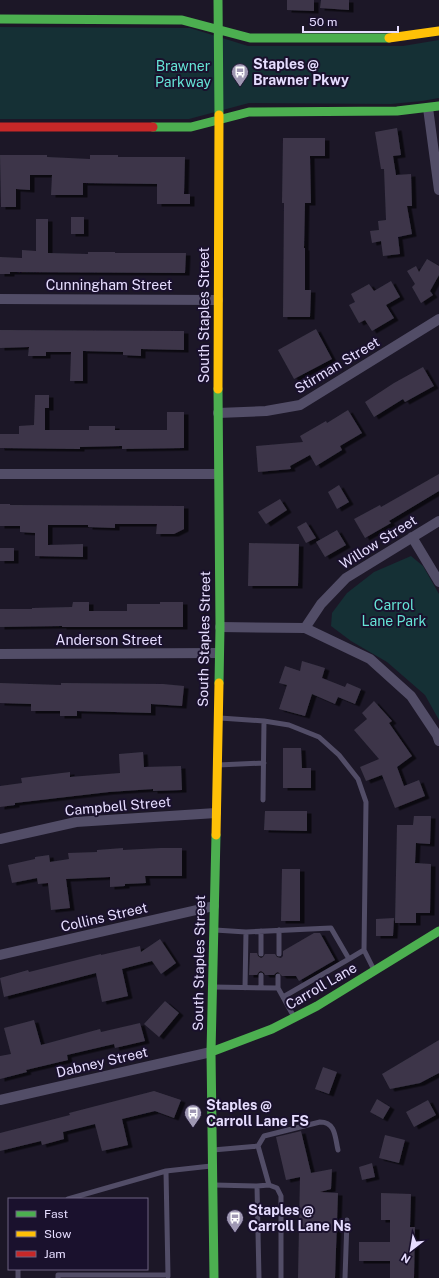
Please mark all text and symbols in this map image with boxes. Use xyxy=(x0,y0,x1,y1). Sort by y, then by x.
scale bar xyxy=(303,8,398,34)
text: 50 m xyxy=(309,15,337,29)
place label: Staples @ Brawner Pkwy xyxy=(253,56,349,88)
park label: Brawner Parkway xyxy=(155,58,211,90)
bus stop icon: Staples @ Brawner Pkwy xyxy=(230,62,250,87)
street label: South Staples Street xyxy=(196,247,212,383)
street label: Cunningham Street xyxy=(46,277,172,293)
street label: Stirman Street xyxy=(292,333,382,397)
street label: Willow Street xyxy=(337,512,419,572)
street label: South Staples Street xyxy=(195,571,213,707)
park label: Carrol Lane Park xyxy=(362,597,427,629)
street label: Anderson Street xyxy=(55,632,163,648)
street label: Campbell Street xyxy=(64,793,172,819)
street label: South Staples Street xyxy=(190,895,208,1031)
street label: Collins Street xyxy=(59,899,149,935)
street label: Carroll Lane xyxy=(283,959,359,1013)
street label: Dabney Street xyxy=(55,1044,149,1080)
place label: Staples @ Carroll Lane FS xyxy=(206,1097,309,1129)
bus stop icon: Staples @ Carroll Lane FS xyxy=(183,1103,203,1128)
legend xyxy=(8,1198,148,1270)
place label: Staples @ Carroll Lane Ns xyxy=(248,1202,351,1234)
text: Fast xyxy=(44,1207,69,1221)
bus stop icon: Staples @ Carroll Lane Ns xyxy=(225,1208,245,1233)
text: Slow xyxy=(44,1227,72,1241)
north arrow xyxy=(391,1230,431,1270)
text: Jam xyxy=(44,1247,66,1261)
text: N xyxy=(399,1251,413,1266)

